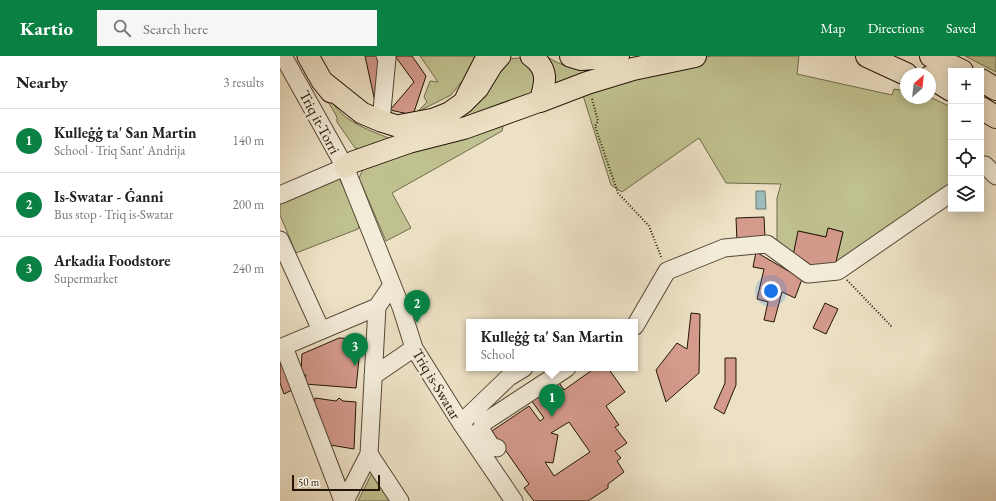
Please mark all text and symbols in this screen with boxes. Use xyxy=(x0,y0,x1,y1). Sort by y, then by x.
search box xyxy=(97,10,377,46)
text: Kartio xyxy=(20,16,73,41)
icon: search xyxy=(111,17,133,39)
text: Search here xyxy=(143,19,208,38)
text: Map xyxy=(820,19,846,37)
text: Directions xyxy=(868,19,924,37)
text: Saved xyxy=(946,19,976,37)
north arrow xyxy=(900,68,936,104)
map controls xyxy=(948,68,984,212)
button: + xyxy=(948,68,984,104)
text: Nearby xyxy=(16,71,68,93)
text: 3 results xyxy=(223,74,264,91)
street label: Triq it-Torri xyxy=(295,87,345,157)
button: − xyxy=(948,104,984,140)
text: Kulleġġ ta' San Martin xyxy=(54,123,197,142)
text: 1 xyxy=(26,132,32,149)
text: 140 m xyxy=(233,132,264,149)
button: locate xyxy=(948,140,984,176)
text: School · Triq Sant' Andrija xyxy=(54,142,185,159)
button: layers xyxy=(948,176,984,212)
text: Is-Swatar - Ġanni xyxy=(54,187,164,206)
text: 2 xyxy=(26,196,32,213)
text: 200 m xyxy=(233,196,264,213)
text: Bus stop · Triq is-Swatar xyxy=(54,206,173,223)
text: Arkadia Foodstore xyxy=(54,251,171,270)
text: 3 xyxy=(26,260,32,277)
text: 240 m xyxy=(233,260,264,277)
text: Supermarket xyxy=(54,270,118,287)
your location xyxy=(761,281,781,301)
pin: 2 xyxy=(404,290,430,323)
popup xyxy=(466,319,638,371)
text: Kulleġġ ta' San Martin xyxy=(481,327,623,346)
pin: 3 xyxy=(342,333,368,366)
street label: Triq is-Swatar xyxy=(408,345,466,423)
text: School xyxy=(481,346,515,363)
pin: 1 xyxy=(539,384,565,417)
scale bar xyxy=(292,473,380,492)
text: 50 m xyxy=(298,475,319,489)

